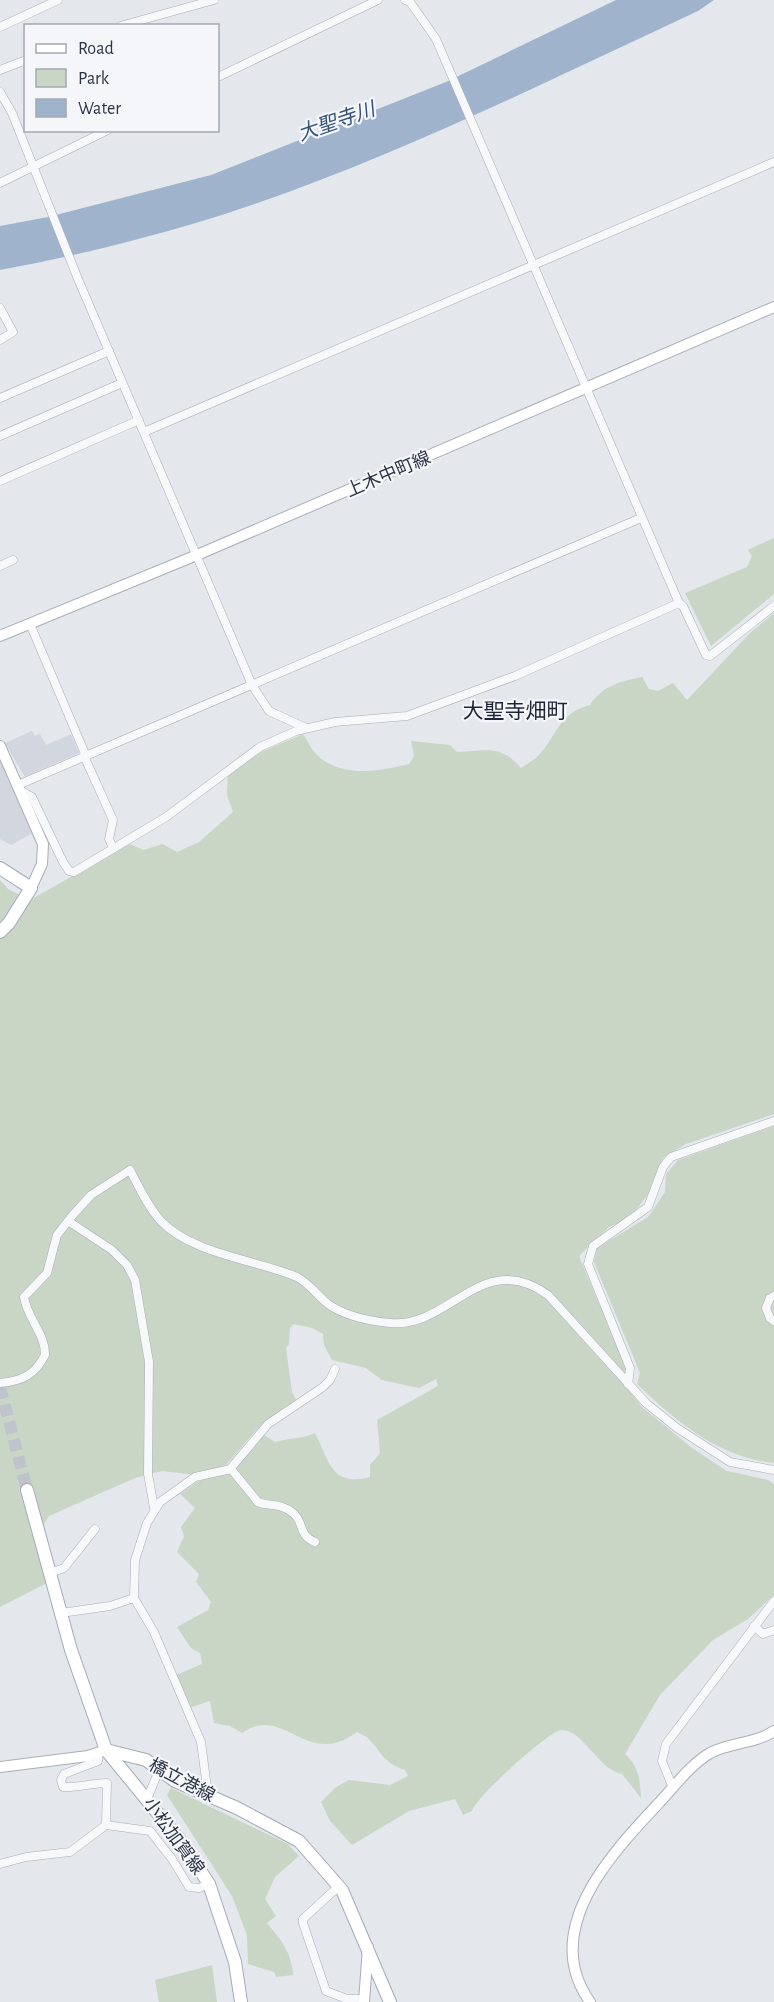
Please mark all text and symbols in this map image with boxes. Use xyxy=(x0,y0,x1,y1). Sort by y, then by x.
legend xyxy=(24,24,219,132)
text: Road xyxy=(78,40,114,58)
text: Park xyxy=(78,70,110,88)
water label: 大聖寺川 xyxy=(295,98,379,144)
text: Water xyxy=(78,100,121,118)
street label: 上木中町線 xyxy=(343,447,433,501)
district label: 大聖寺畑町 xyxy=(463,700,568,722)
street label: 橋立港線 xyxy=(146,1754,218,1806)
street label: 小松加賀線 xyxy=(139,1794,209,1878)

